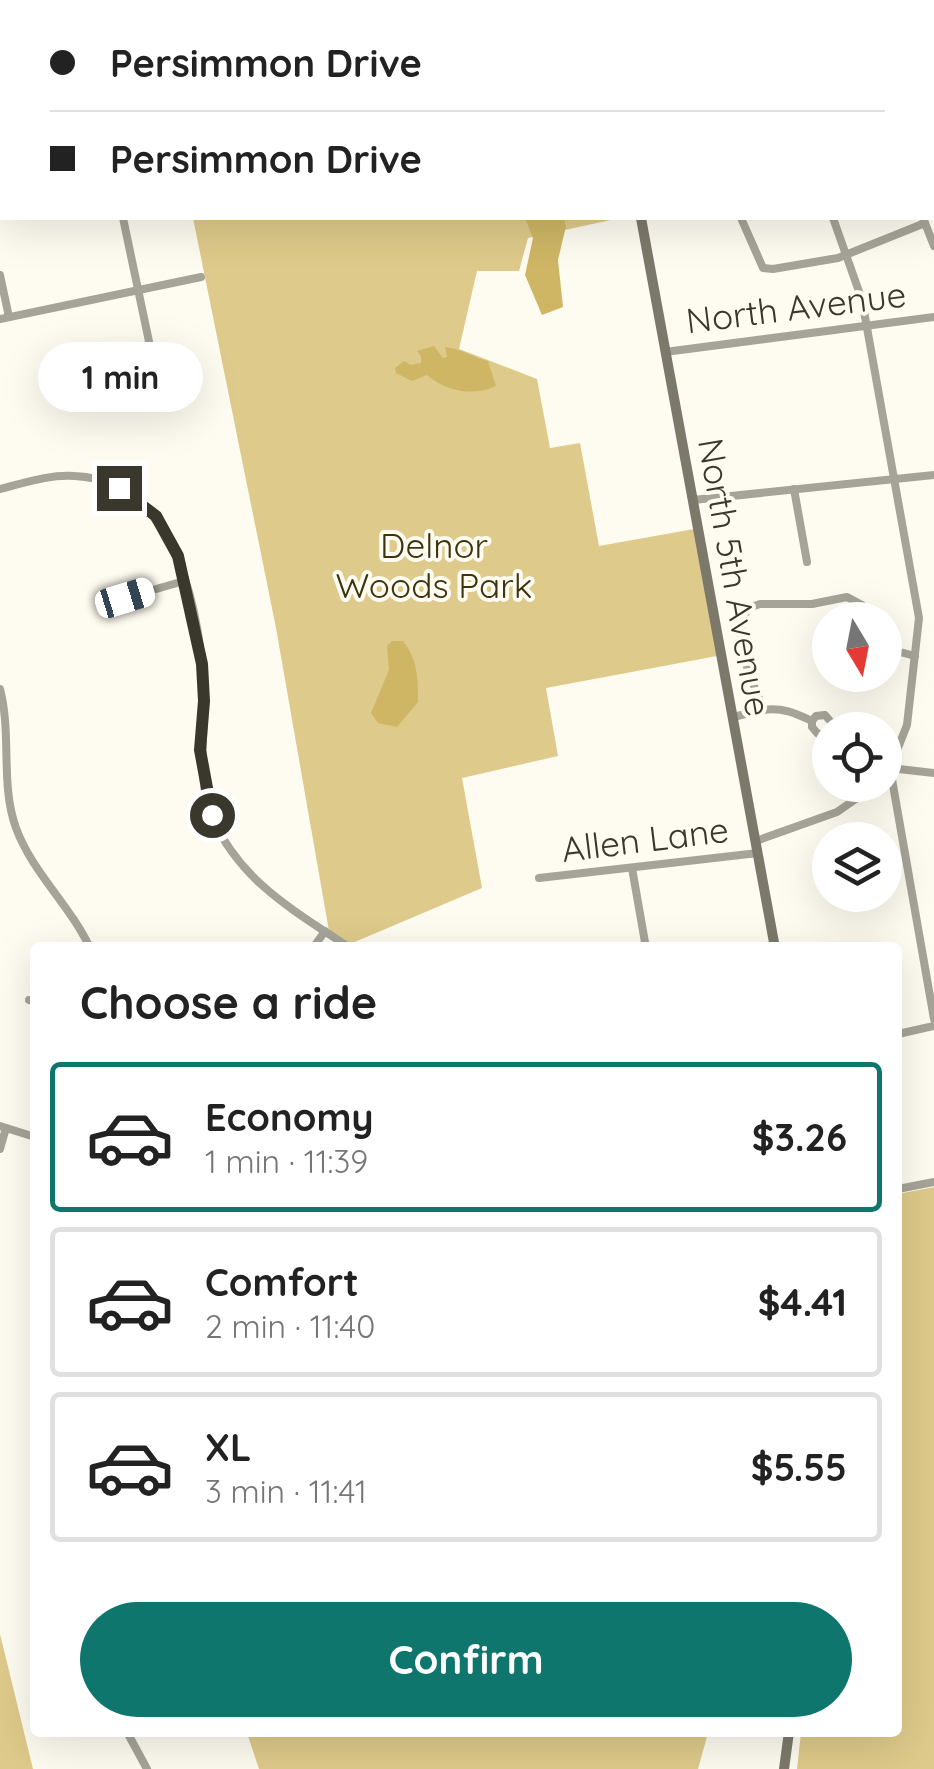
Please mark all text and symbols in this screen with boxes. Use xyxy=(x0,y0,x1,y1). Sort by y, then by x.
text: Persimmon Drive xyxy=(110,39,422,87)
text: Persimmon Drive xyxy=(110,135,422,183)
street label: North Avenue xyxy=(684,272,908,342)
callout: 1 min xyxy=(36,343,202,413)
text: 1 min xyxy=(82,357,159,397)
street label: North 5th Avenue xyxy=(689,435,781,719)
route end xyxy=(97,466,142,511)
park label: Delnor Woods Park xyxy=(336,523,532,607)
car xyxy=(92,575,158,621)
north arrow xyxy=(812,602,902,692)
map controls xyxy=(812,602,902,912)
button: locate xyxy=(812,712,902,802)
route start xyxy=(190,793,235,838)
street label: Allen Lane xyxy=(559,807,731,871)
button: layers xyxy=(812,822,902,912)
text: Choose a ride xyxy=(80,974,377,1030)
icon: car xyxy=(85,1092,175,1182)
text: Economy xyxy=(205,1093,374,1141)
text: $3.26 xyxy=(752,1113,847,1161)
text: 1 min · 11:39 xyxy=(205,1141,368,1181)
icon: car xyxy=(85,1257,175,1347)
text: Comfort xyxy=(205,1258,359,1306)
text: $4.41 xyxy=(758,1278,847,1326)
text: 2 min · 11:40 xyxy=(205,1306,375,1346)
icon: car xyxy=(85,1422,175,1512)
text: XL xyxy=(205,1423,251,1471)
text: $5.55 xyxy=(751,1443,847,1491)
text: 3 min · 11:41 xyxy=(205,1471,367,1511)
button: Confirm xyxy=(80,1602,852,1717)

